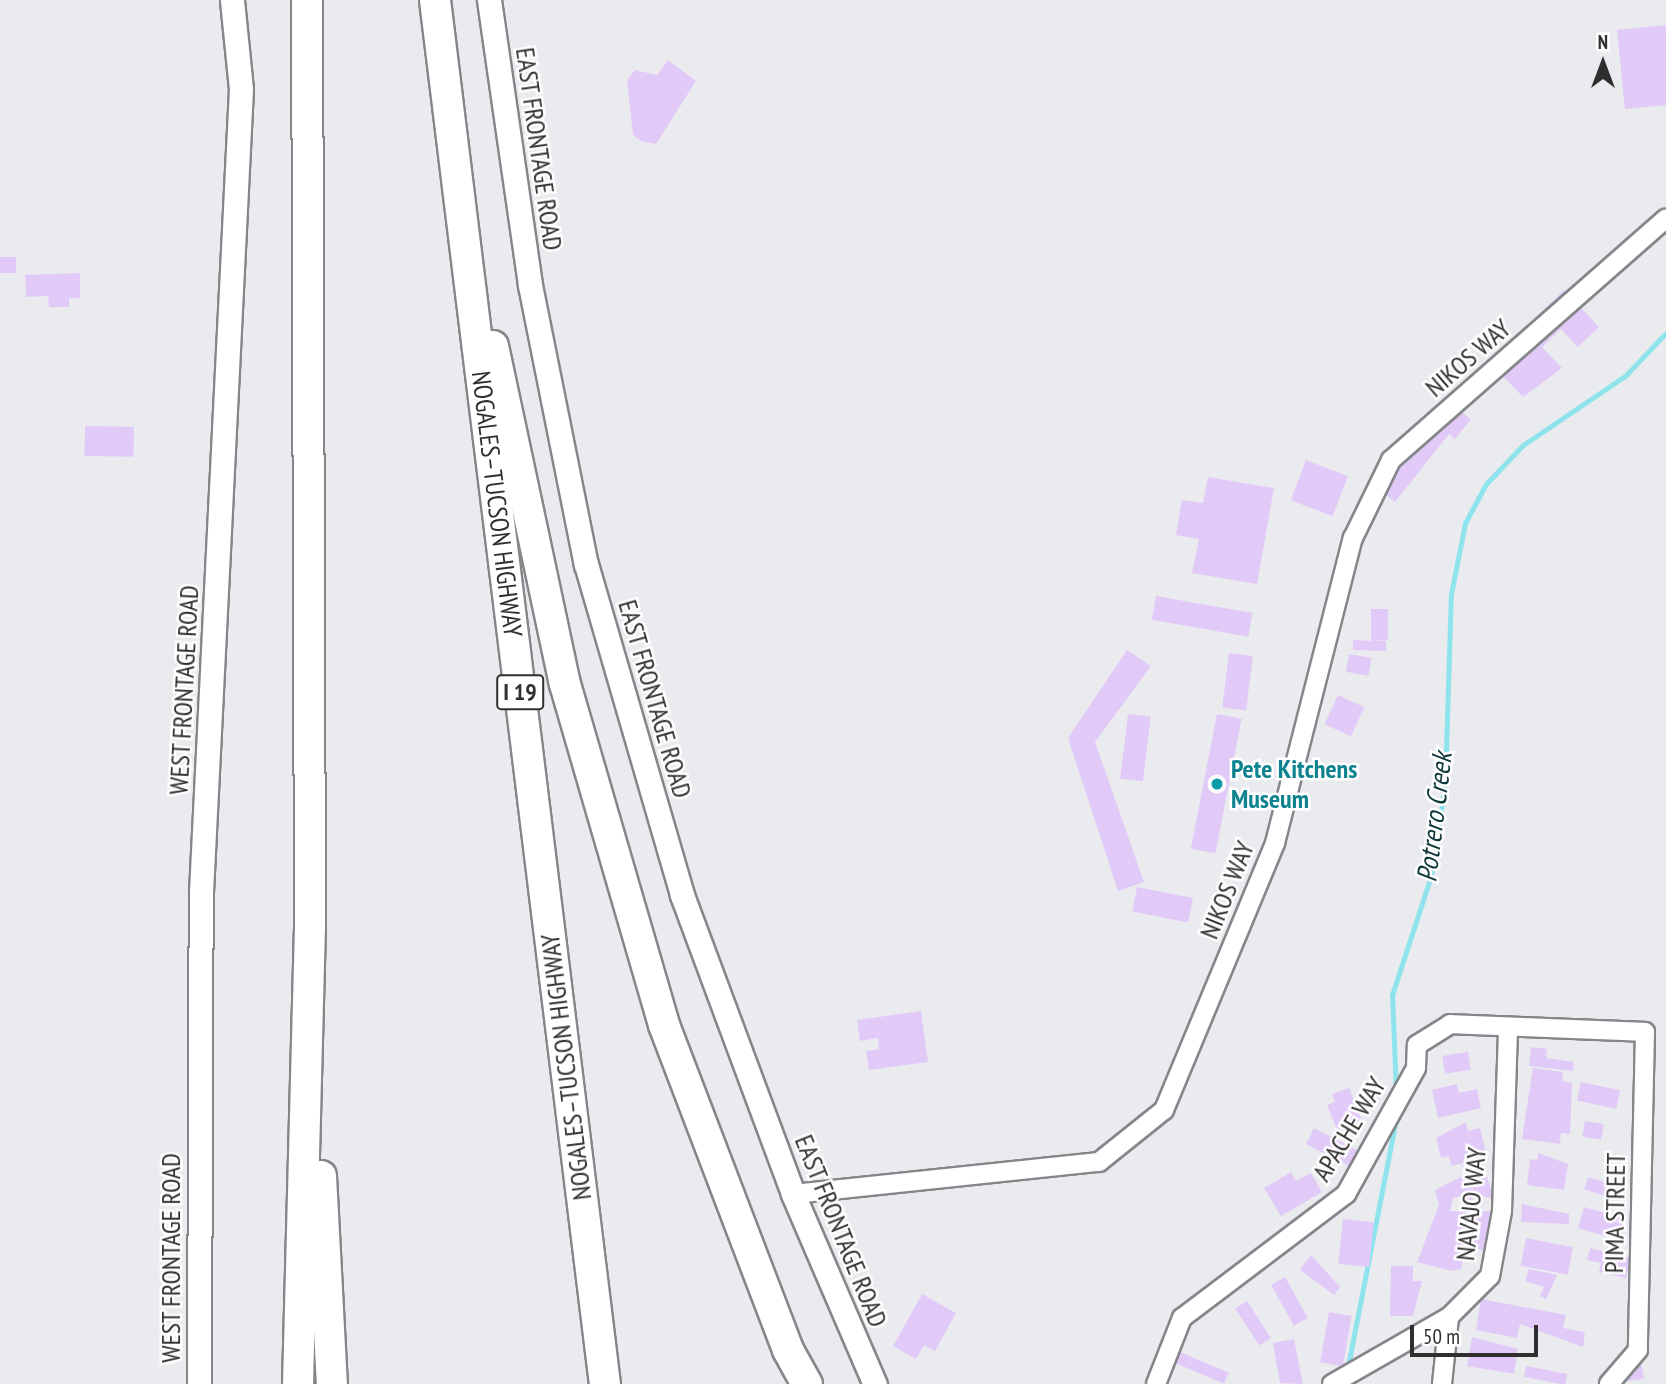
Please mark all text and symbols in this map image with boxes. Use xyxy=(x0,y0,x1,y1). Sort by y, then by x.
north arrow xyxy=(1568,28,1638,98)
text: N xyxy=(1598,30,1608,54)
street label: EAST FRONTAGE ROAD xyxy=(509,45,569,253)
street label: NIKOS WAY xyxy=(1419,313,1517,403)
street label: NOGALES–TUCSON HIGHWAY xyxy=(465,369,529,639)
street label: WEST FRONTAGE ROAD xyxy=(163,584,205,796)
street label: EAST FRONTAGE ROAD xyxy=(612,596,698,802)
road number: I 19 xyxy=(496,672,544,712)
water label: Potrero Creek xyxy=(1409,750,1459,884)
place label: Pete Kitchens Museum xyxy=(1231,753,1357,814)
marker: Pete Kitchens Museum xyxy=(1209,776,1225,792)
street label: NIKOS WAY xyxy=(1193,837,1261,943)
street label: NOGALES–TUCSON HIGHWAY xyxy=(534,932,598,1202)
street label: APACHE WAY xyxy=(1306,1071,1392,1187)
street label: EAST FRONTAGE ROAD xyxy=(788,1130,894,1332)
street label: NAVAJO WAY xyxy=(1450,1146,1492,1262)
street label: PIMA STREET xyxy=(1598,1152,1632,1274)
street label: WEST FRONTAGE ROAD xyxy=(155,1153,187,1363)
scale bar xyxy=(1414,1310,1542,1354)
text: 50 m xyxy=(1423,1323,1460,1350)

